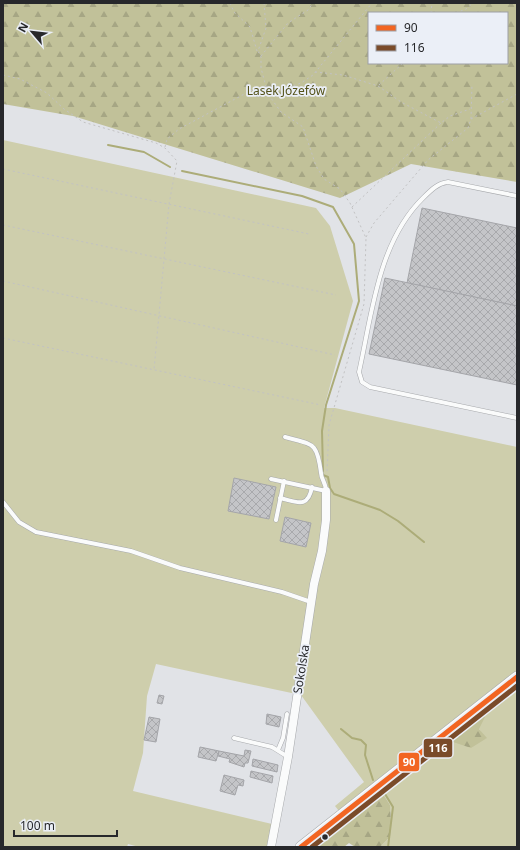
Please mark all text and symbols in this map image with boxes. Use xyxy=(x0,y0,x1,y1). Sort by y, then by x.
north arrow xyxy=(12,12,52,52)
legend xyxy=(368,12,508,64)
text: 90 xyxy=(404,19,418,36)
text: N xyxy=(14,20,31,35)
text: 116 xyxy=(404,39,425,56)
park label: Lasek Józefów xyxy=(247,82,326,99)
street label: Sokolska xyxy=(289,643,313,695)
line badge: 116 xyxy=(423,738,453,758)
text: 116 xyxy=(429,740,447,755)
line badge: 90 xyxy=(398,752,420,772)
text: 90 xyxy=(403,754,415,769)
scale bar xyxy=(14,812,117,838)
text: 100 m xyxy=(20,817,55,834)
unlabelled marker xyxy=(320,832,330,842)

